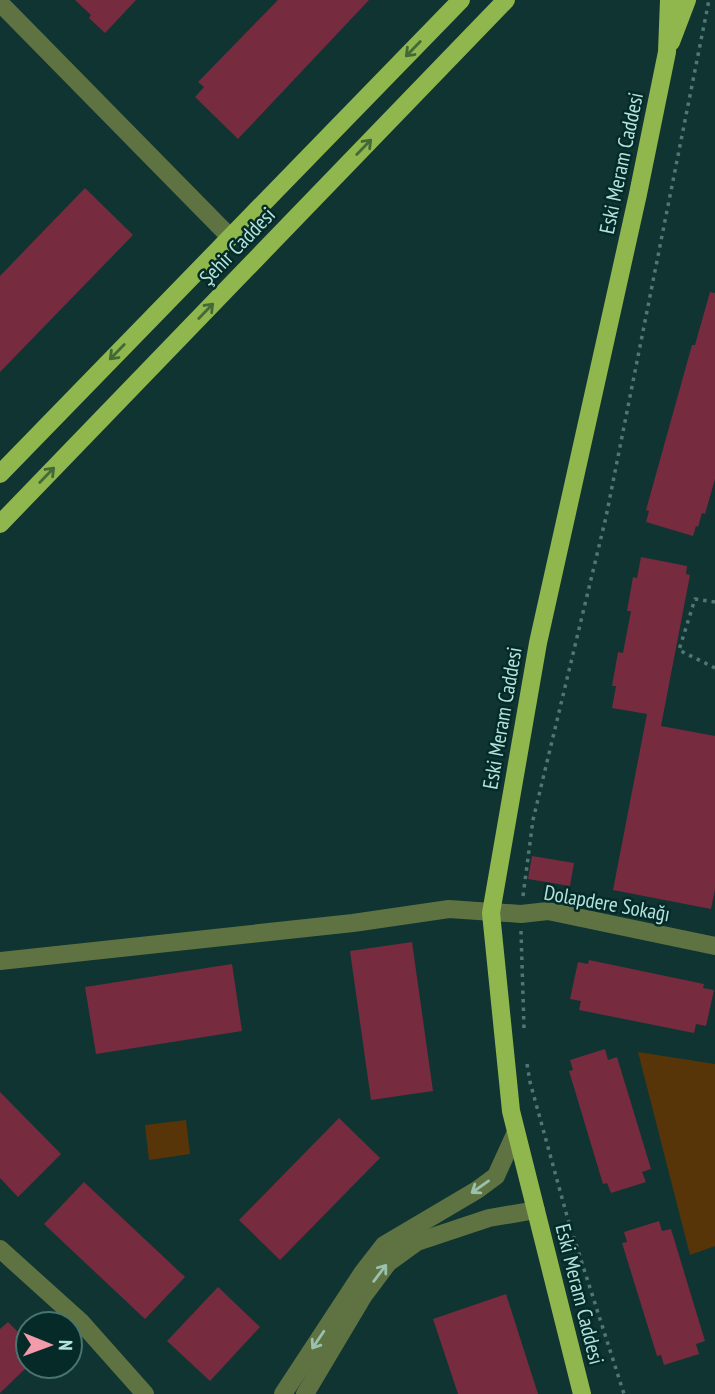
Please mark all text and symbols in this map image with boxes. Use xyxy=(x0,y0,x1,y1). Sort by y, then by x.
one-way arrow xyxy=(404,40,421,57)
street label: Eski Meram Caddesi xyxy=(593,90,649,236)
one-way arrow xyxy=(355,139,372,156)
street label: Şehir Caddesi xyxy=(193,201,281,291)
one-way arrow xyxy=(197,303,214,320)
one-way arrow xyxy=(109,343,126,360)
one-way arrow xyxy=(39,466,56,483)
street label: Eski Meram Caddesi xyxy=(476,645,528,791)
street label: Dolapdere Sokağı xyxy=(542,879,672,927)
one-way arrow xyxy=(471,1180,490,1194)
street label: Eski Meram Caddesi xyxy=(549,1221,611,1367)
one-way arrow xyxy=(372,1264,387,1283)
north arrow xyxy=(14,1310,84,1380)
one-way arrow xyxy=(311,1329,325,1349)
text: N xyxy=(54,1340,78,1351)

